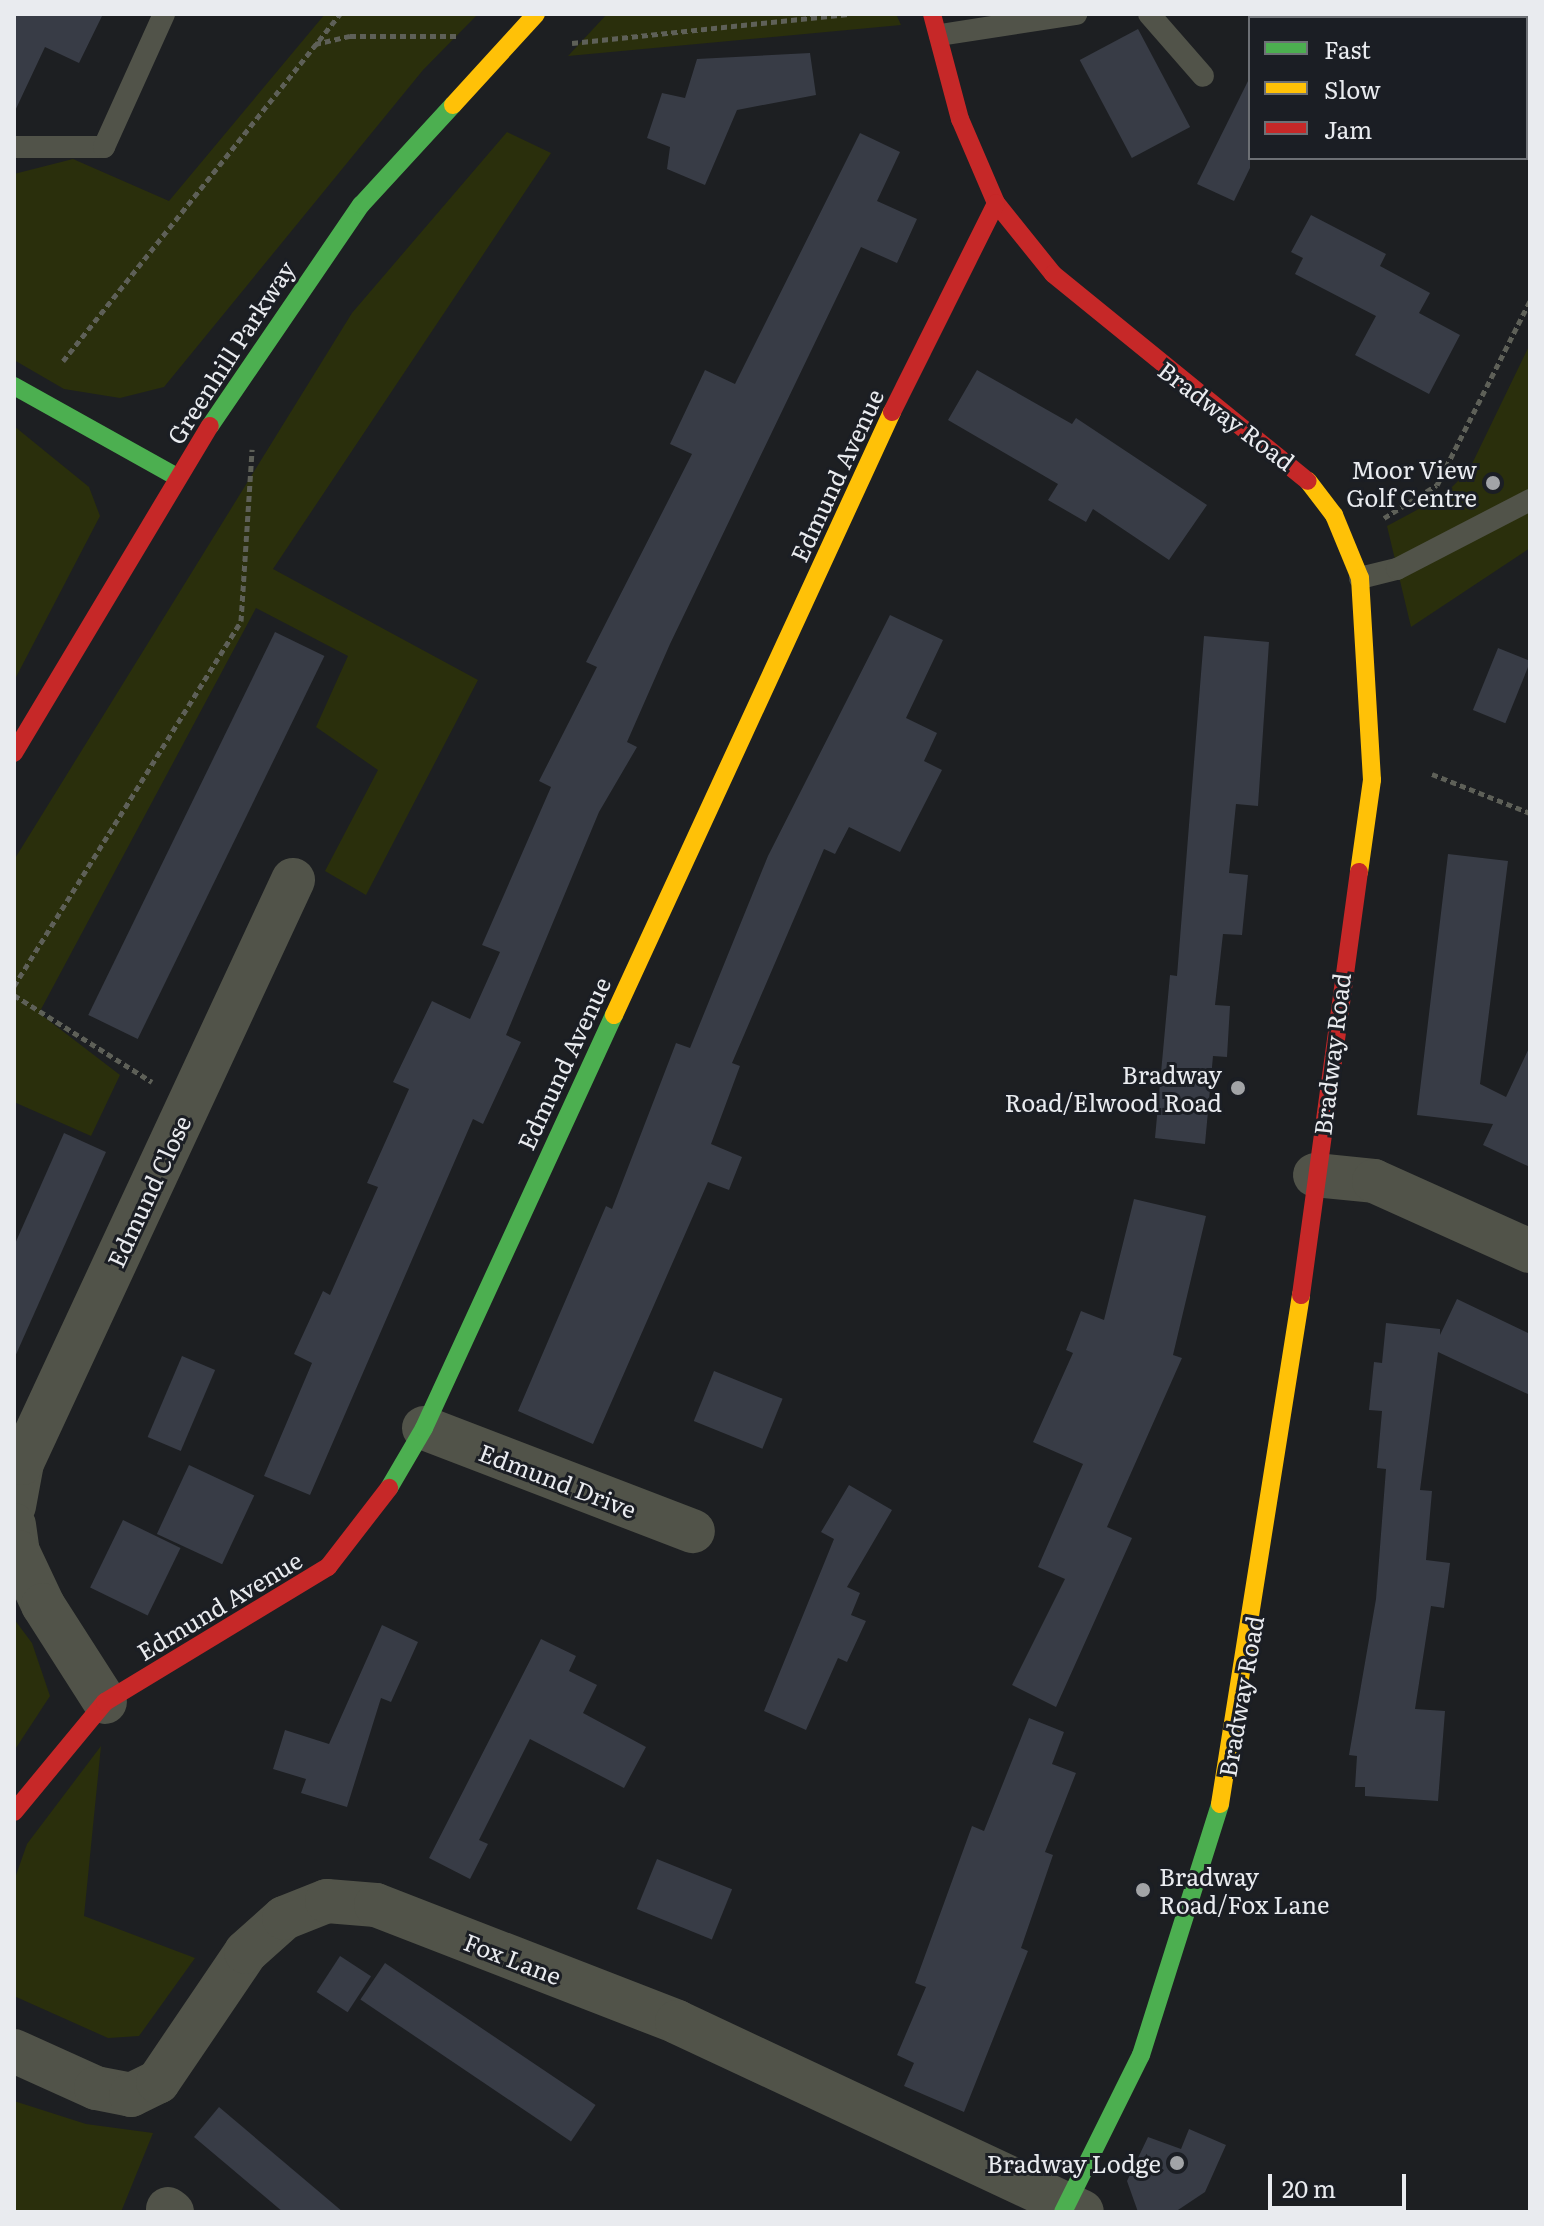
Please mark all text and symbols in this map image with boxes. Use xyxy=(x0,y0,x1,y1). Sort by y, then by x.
legend xyxy=(1248,16,1528,160)
text: Fast xyxy=(1324,31,1371,66)
text: Slow xyxy=(1324,71,1381,106)
text: Jam xyxy=(1324,111,1372,146)
street label: Greenhill Parkway xyxy=(160,255,300,449)
street label: Bradway Road xyxy=(1153,354,1301,476)
street label: Edmund Avenue xyxy=(783,384,889,566)
place label: Moor View Golf Centre xyxy=(1346,455,1477,511)
marker: Moor View Golf Centre xyxy=(1484,474,1502,492)
street label: Bradway Road xyxy=(1307,971,1355,1137)
street label: Edmund Avenue xyxy=(510,972,616,1154)
place label: Bradway Road/Elwood Road xyxy=(1005,1060,1222,1116)
marker: Bradway Road/Elwood Road xyxy=(1229,1079,1247,1097)
street label: Edmund Close xyxy=(100,1110,196,1272)
street label: Edmund Drive xyxy=(475,1437,641,1523)
street label: Edmund Avenue xyxy=(131,1544,307,1666)
street label: Bradway Road xyxy=(1212,1613,1268,1779)
place label: Bradway Road/Fox Lane xyxy=(1159,1862,1329,1918)
marker: Bradway Road/Fox Lane xyxy=(1134,1881,1152,1899)
street label: Fox Lane xyxy=(460,1926,566,1990)
place label: Bradway Lodge xyxy=(987,2149,1161,2177)
marker: Bradway Lodge xyxy=(1168,2154,1186,2172)
scale bar xyxy=(1272,2158,1410,2208)
text: 20 m xyxy=(1282,2170,1336,2205)

